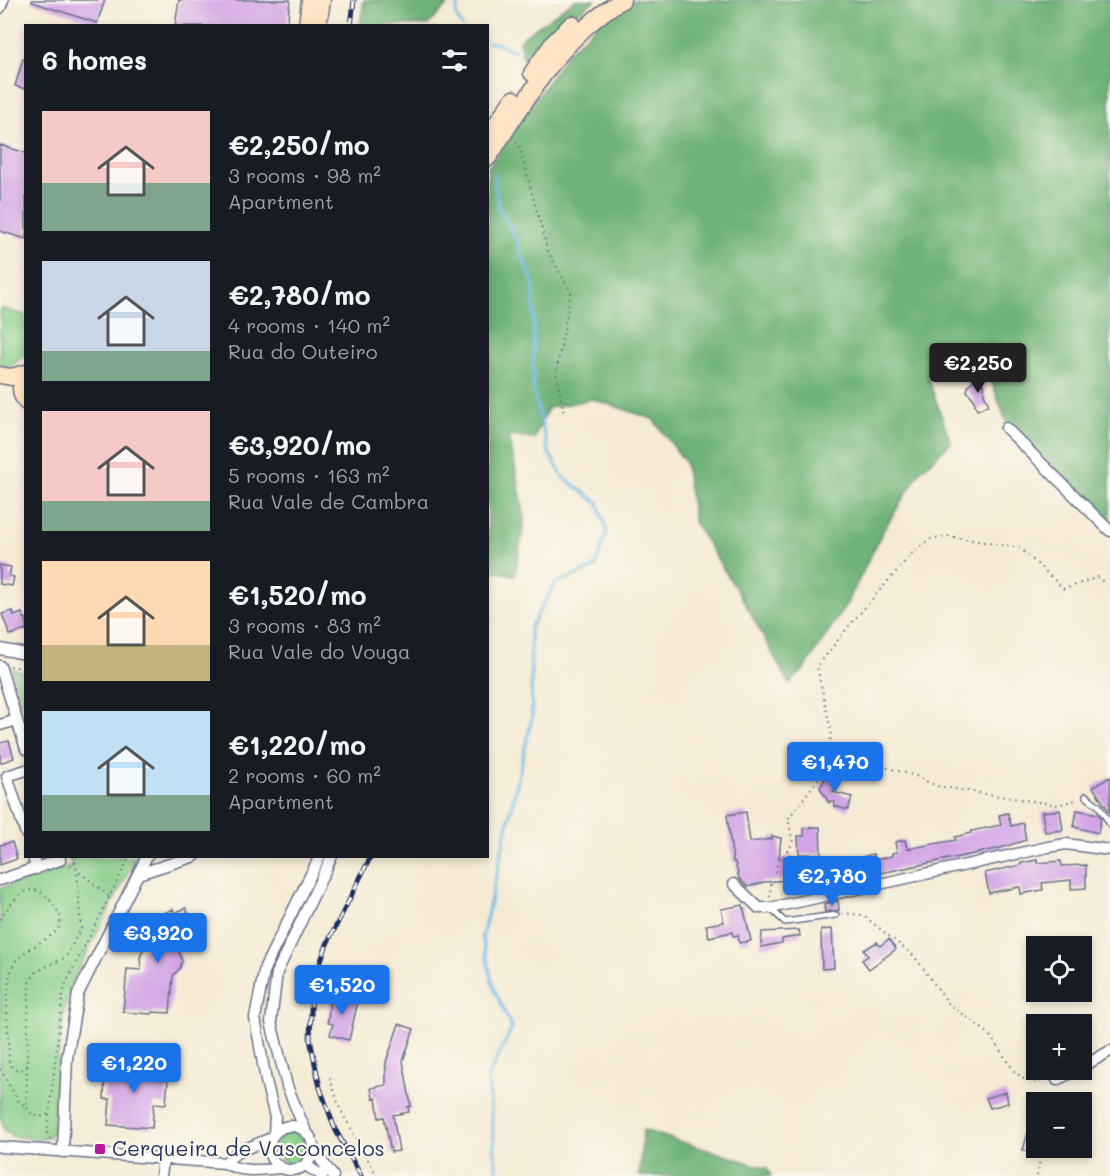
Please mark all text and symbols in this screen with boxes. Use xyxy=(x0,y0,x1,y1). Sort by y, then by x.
text: 6 homes xyxy=(42,43,147,77)
icon: filters xyxy=(438,44,471,77)
text: €2,250/mo xyxy=(228,128,370,162)
icon: home xyxy=(90,135,162,207)
text: 3 rooms · 98 m² xyxy=(228,162,381,188)
text: Apartment xyxy=(228,188,334,214)
text: €2,780/mo xyxy=(228,278,371,312)
icon: home xyxy=(90,285,162,357)
text: 4 rooms · 140 m² xyxy=(228,312,390,338)
text: Rua do Outeiro xyxy=(228,338,378,364)
pin: €2,250 xyxy=(929,343,1027,394)
text: €2,250 xyxy=(943,349,1013,375)
text: €3,920/mo xyxy=(228,428,371,462)
icon: home xyxy=(90,435,162,507)
text: 5 rooms · 163 m² xyxy=(228,462,390,488)
text: Rua Vale de Cambra xyxy=(228,488,429,514)
text: €1,520/mo xyxy=(228,578,367,612)
icon: home xyxy=(90,585,162,657)
text: 3 rooms · 83 m² xyxy=(228,612,381,638)
text: Rua Vale do Vouga xyxy=(228,638,410,664)
text: €1,220/mo xyxy=(228,728,366,762)
icon: home xyxy=(90,735,162,807)
pin: €1,470 xyxy=(786,742,884,793)
text: €1,470 xyxy=(801,748,869,774)
text: 2 rooms · 60 m² xyxy=(228,762,381,788)
text: Apartment xyxy=(228,788,334,814)
pin: €2,780 xyxy=(783,856,881,907)
text: €2,780 xyxy=(797,862,867,888)
pin: €3,920 xyxy=(109,913,207,964)
text: €3,920 xyxy=(123,919,193,945)
map controls xyxy=(1026,936,1092,1158)
button: locate xyxy=(1026,936,1092,1002)
pin: €1,520 xyxy=(293,965,391,1016)
text: €1,520 xyxy=(309,971,375,997)
button: + xyxy=(1026,1014,1092,1080)
pin: €1,220 xyxy=(85,1043,183,1094)
text: €1,220 xyxy=(101,1049,167,1075)
button: − xyxy=(1026,1092,1092,1158)
place label: Cerqueira de Vasconcelos xyxy=(112,1134,385,1161)
marker: Cerqueira de Vasconcelos xyxy=(93,1142,107,1156)

